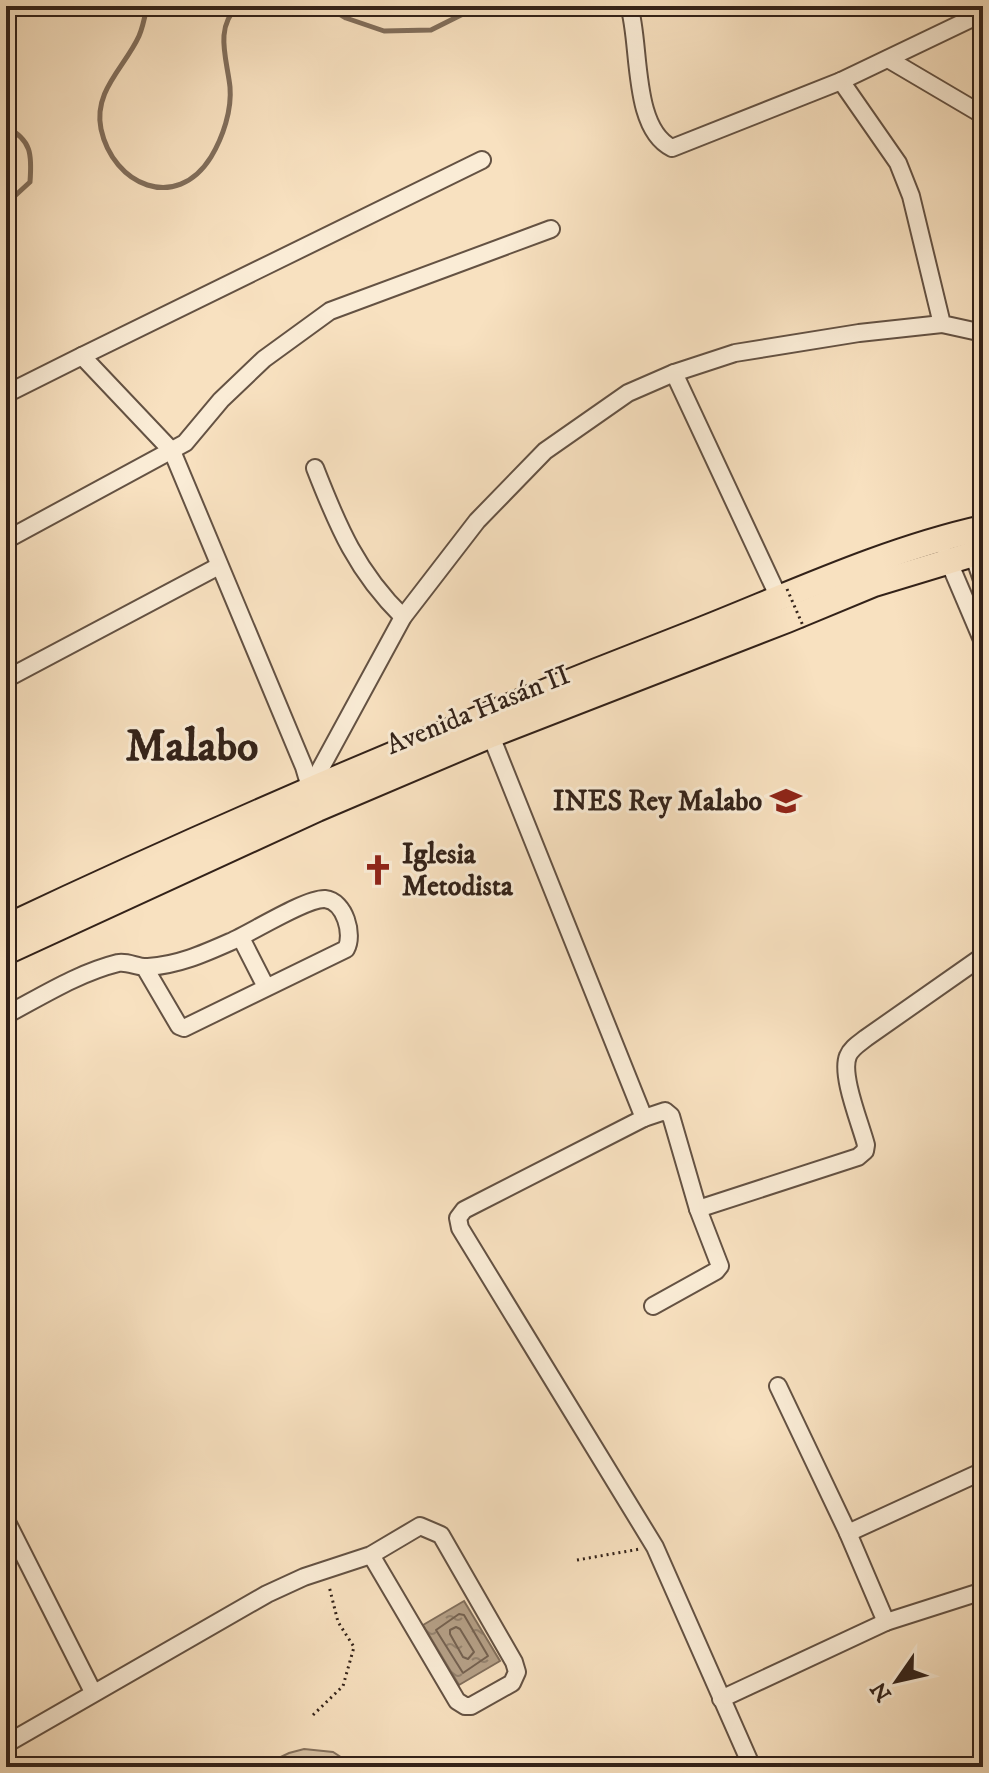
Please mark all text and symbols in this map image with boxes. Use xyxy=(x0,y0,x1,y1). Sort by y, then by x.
street label: Avenida Hasán II xyxy=(381,657,575,763)
district label: Malabo xyxy=(126,720,258,775)
place label: INES Rey Malabo xyxy=(553,784,762,819)
school or university icon: INES Rey Malabo xyxy=(769,784,803,818)
place label: Iglesia Metodista xyxy=(402,837,514,904)
church icon: Iglesia Metodista xyxy=(361,853,395,887)
north arrow xyxy=(857,1641,937,1721)
text: N xyxy=(865,1676,898,1706)

